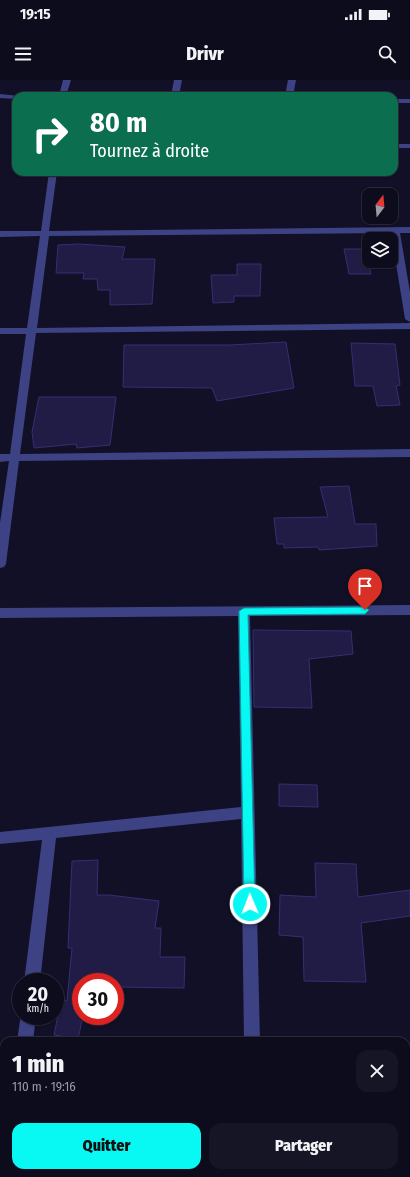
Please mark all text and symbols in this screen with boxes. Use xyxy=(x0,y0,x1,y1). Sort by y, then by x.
text: 19:15 xyxy=(20,5,51,23)
icon: menu xyxy=(12,43,34,65)
text: Drivr xyxy=(186,43,224,65)
icon: search xyxy=(376,43,398,65)
text: 80 m xyxy=(90,106,147,139)
icon: right xyxy=(24,108,76,160)
text: Tournez à droite xyxy=(90,140,209,162)
north arrow xyxy=(362,188,398,224)
map controls xyxy=(362,188,398,268)
button: layers xyxy=(362,232,398,268)
pin xyxy=(348,569,382,610)
icon: arrive xyxy=(354,575,376,597)
position arrow xyxy=(229,883,271,925)
speed limit sign: 30 xyxy=(72,973,124,1025)
text: 20 xyxy=(28,982,48,1006)
text: km/h xyxy=(27,1003,49,1015)
text: 1 min xyxy=(12,1050,64,1078)
button: close xyxy=(356,1050,398,1092)
text: 110 m · 19:16 xyxy=(12,1079,76,1094)
button: Quitter xyxy=(12,1123,201,1169)
button: Partager xyxy=(209,1123,398,1169)

